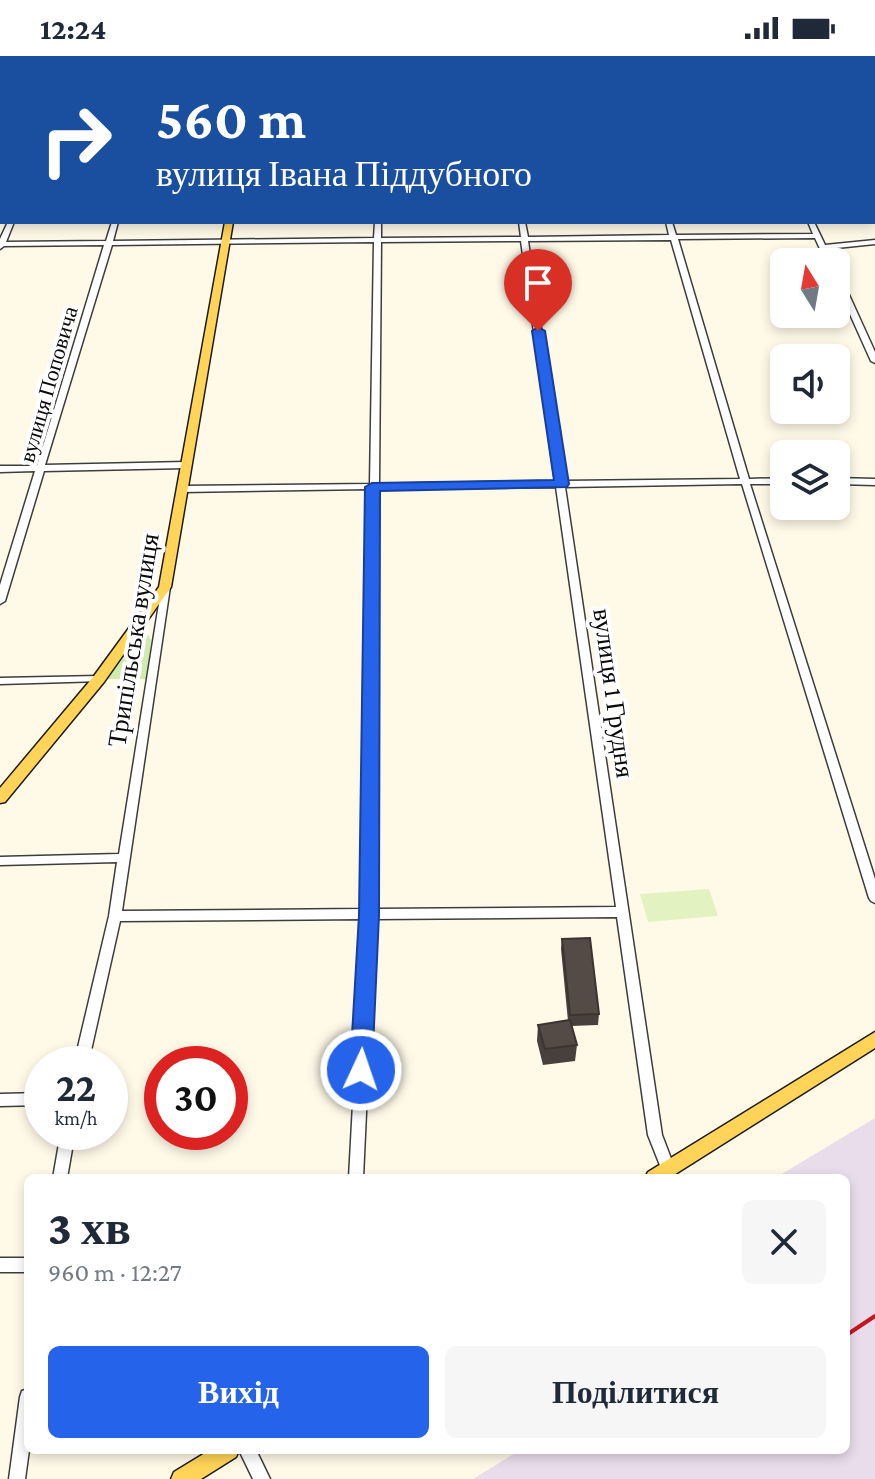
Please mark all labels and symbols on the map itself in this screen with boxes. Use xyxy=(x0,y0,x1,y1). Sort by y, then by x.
north arrow xyxy=(770,248,850,328)
pin xyxy=(504,249,572,331)
street label: вулиця Поповича xyxy=(14,303,83,465)
street label: Трипільська вулиця xyxy=(102,531,165,749)
street label: вулиця 1 Грудня xyxy=(587,606,640,780)
position arrow xyxy=(319,1028,403,1112)
speed limit sign: 30 xyxy=(144,1046,248,1150)

